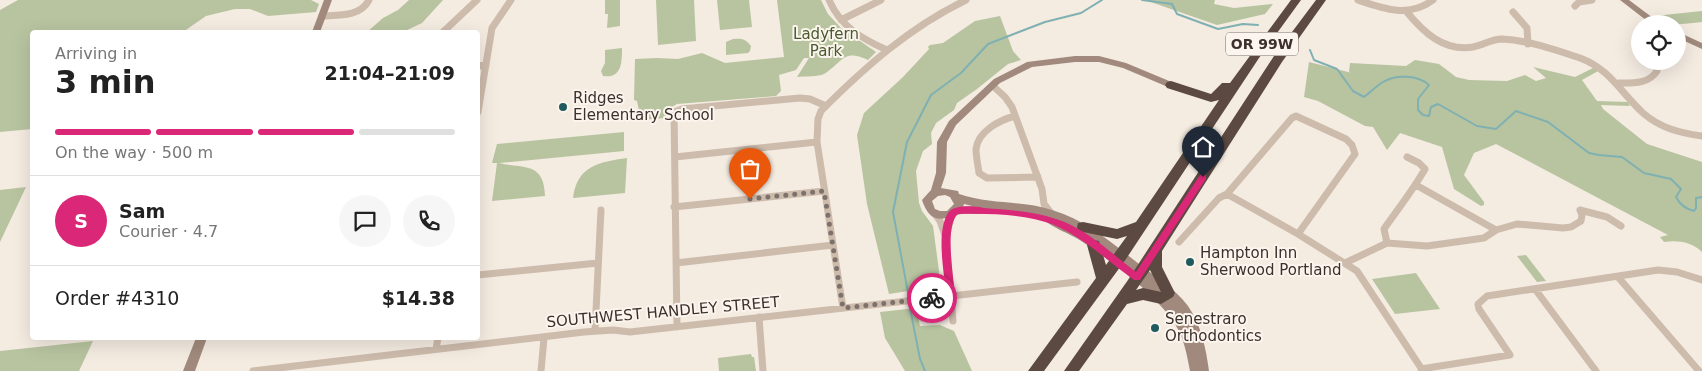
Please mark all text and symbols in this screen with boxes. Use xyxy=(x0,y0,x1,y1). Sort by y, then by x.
map controls xyxy=(1631,15,1686,70)
button: locate xyxy=(1631,15,1686,70)
park label: Ladyfern Park xyxy=(793,25,859,60)
road number: OR 99W xyxy=(1226,33,1298,56)
text: Arriving in xyxy=(55,44,137,63)
text: 21:04–21:09 xyxy=(325,62,455,84)
text: 3 min xyxy=(55,63,156,101)
place label: Ridges Elementary School xyxy=(573,89,714,124)
marker: Ridges Elementary School xyxy=(557,101,569,113)
pin xyxy=(1182,126,1224,177)
icon: home xyxy=(1189,133,1217,161)
text: On the way · 500 m xyxy=(55,143,213,162)
pin xyxy=(729,148,771,199)
icon: bag xyxy=(736,155,764,183)
button: chat xyxy=(339,195,391,247)
button: phone xyxy=(403,195,455,247)
text: Sam xyxy=(119,200,165,222)
text: S xyxy=(74,210,88,232)
text: Courier · 4.7 xyxy=(119,222,218,241)
place label: Hampton Inn Sherwood Portland xyxy=(1200,244,1341,279)
marker: Hampton Inn Sherwood Portland xyxy=(1184,256,1196,268)
courier xyxy=(907,273,957,323)
icon: bike xyxy=(918,284,946,312)
text: Order #4310 xyxy=(55,287,179,309)
text: $14.38 xyxy=(382,287,455,309)
street label: SOUTHWEST HANDLEY STREET xyxy=(546,293,781,331)
place label: Senestraro Orthodontics xyxy=(1165,310,1262,345)
marker: Senestraro Orthodontics xyxy=(1149,322,1161,334)

